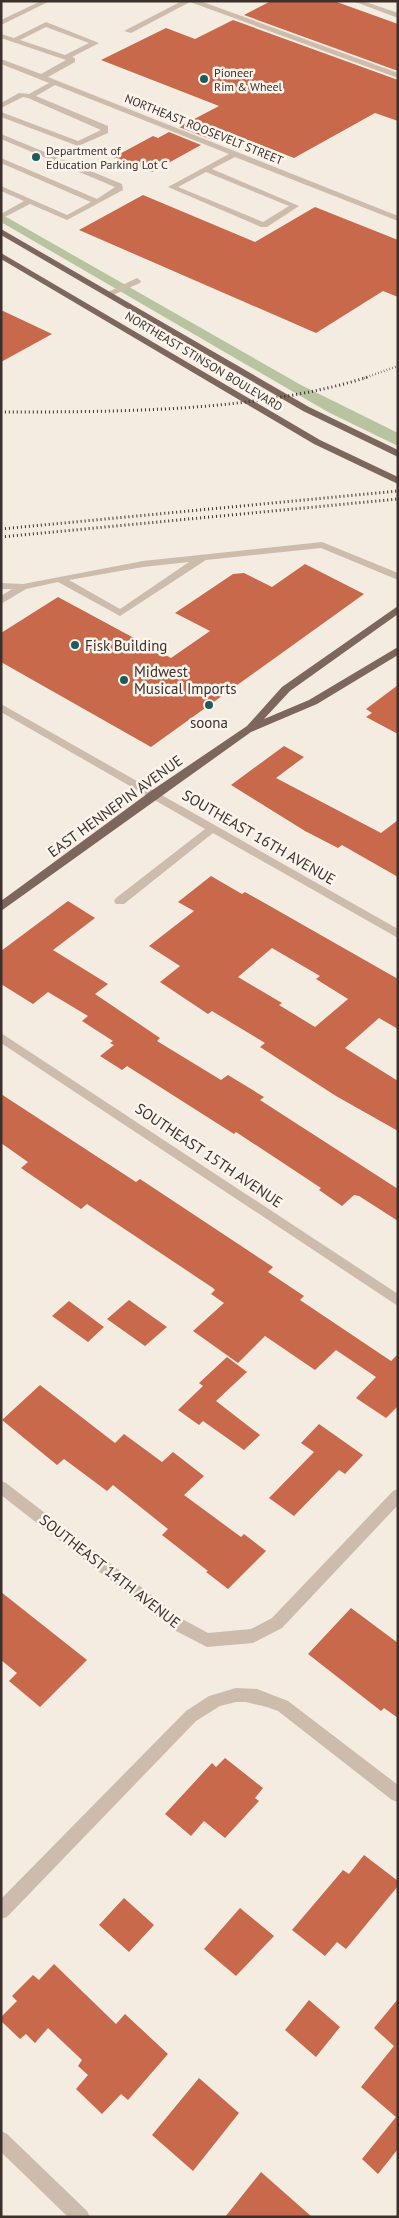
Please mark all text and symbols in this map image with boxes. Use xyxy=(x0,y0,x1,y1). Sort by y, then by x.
place label: Pioneer Rim & Wheel xyxy=(214,65,283,94)
marker: Pioneer Rim & Wheel xyxy=(198,73,210,85)
street label: NORTHEAST ROOSEVELT STREET xyxy=(123,90,286,168)
place label: Department of Education Parking Lot C xyxy=(46,143,168,172)
marker: Department of Education Parking Lot C xyxy=(30,151,42,163)
street label: NORTHEAST STINSON BOULEVARD xyxy=(123,308,286,414)
place label: Fisk Building xyxy=(85,636,167,655)
marker: Fisk Building xyxy=(69,639,81,651)
place label: Midwest Musical Imports xyxy=(134,662,237,698)
marker: Midwest Musical Imports xyxy=(118,674,130,686)
marker: soona xyxy=(203,699,215,711)
place label: soona xyxy=(190,713,228,732)
street label: EAST HENNEPIN AVENUE xyxy=(44,751,186,861)
street label: SOUTHEAST 16TH AVENUE xyxy=(179,785,339,889)
street label: SOUTHEAST 15TH AVENUE xyxy=(132,1099,286,1211)
street label: SOUTHEAST 14TH AVENUE xyxy=(36,1510,184,1632)

